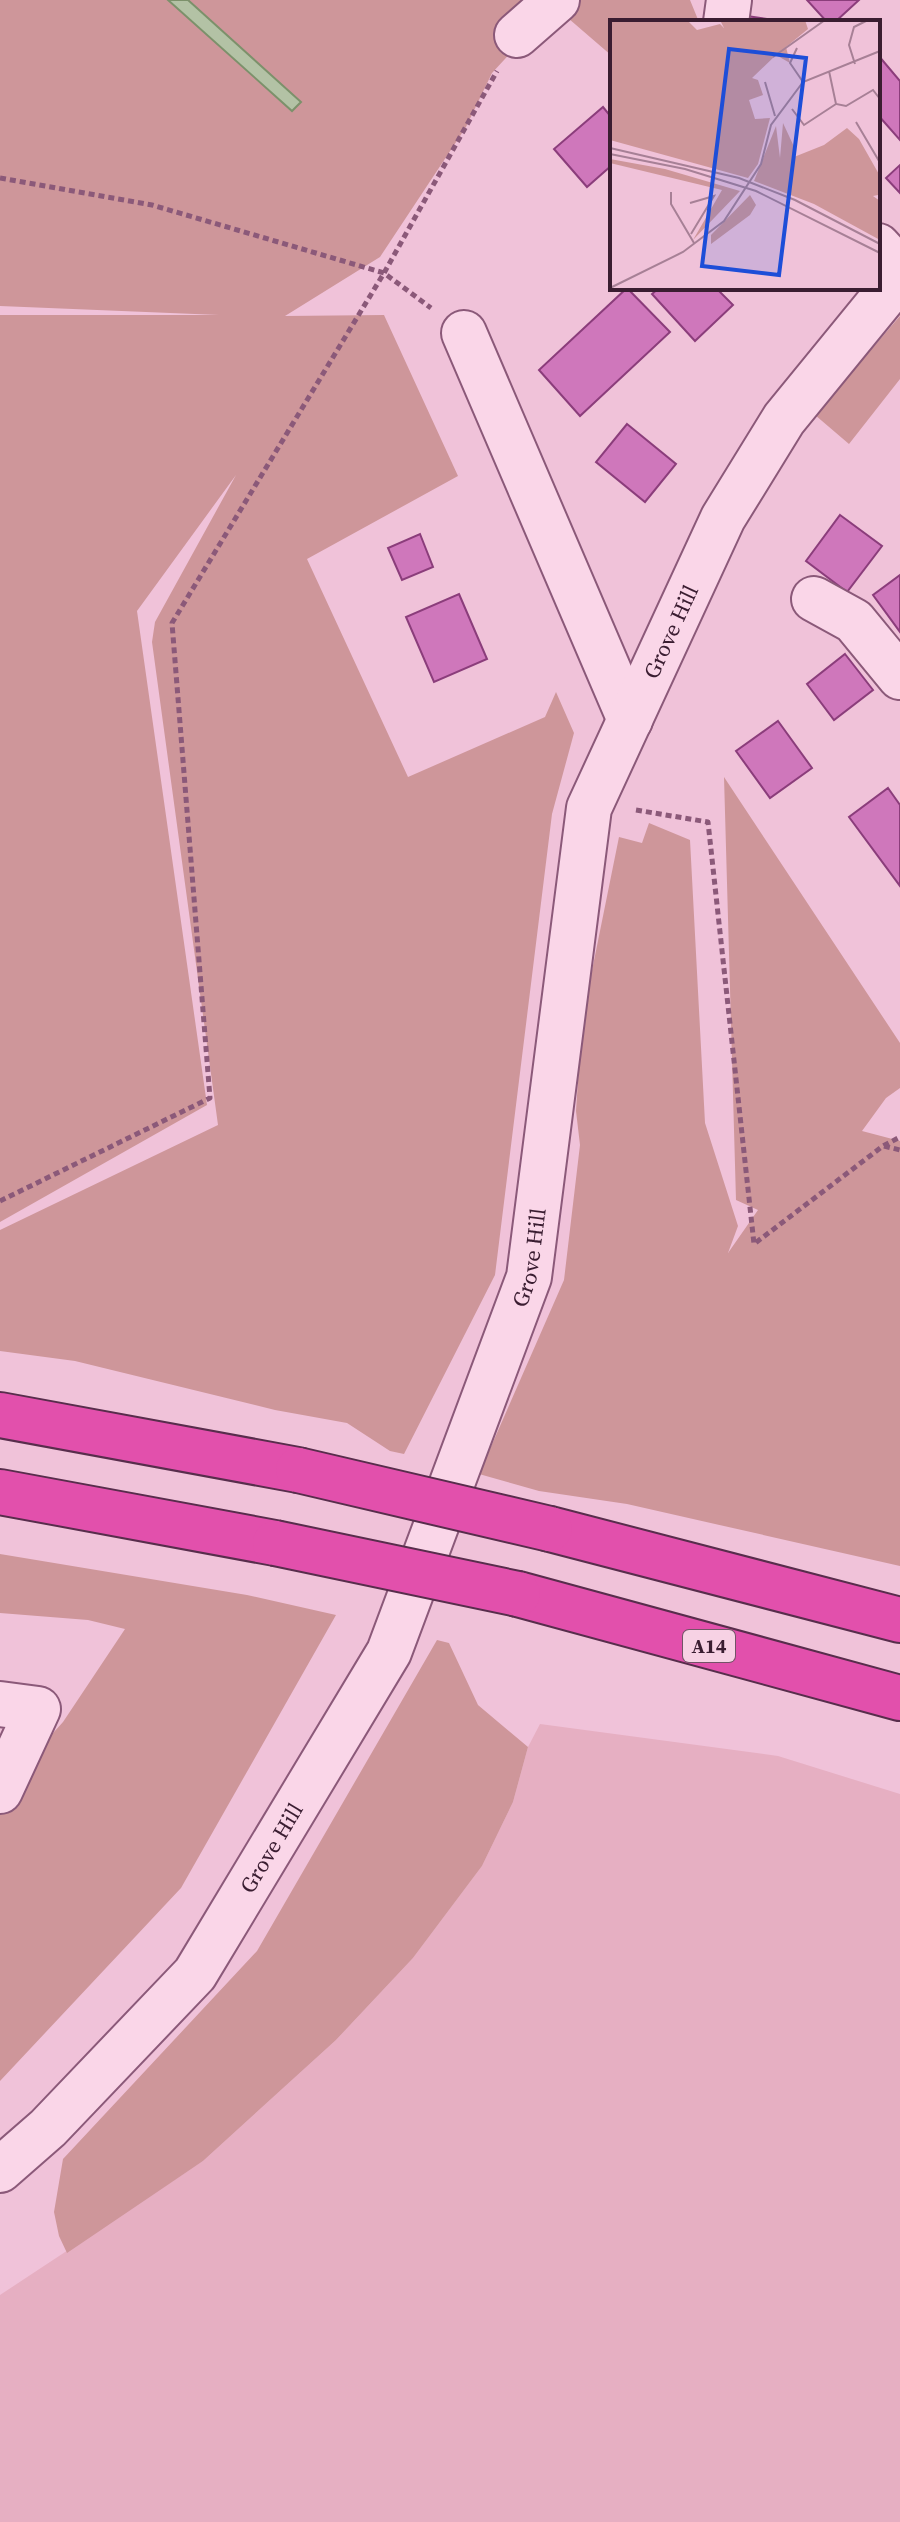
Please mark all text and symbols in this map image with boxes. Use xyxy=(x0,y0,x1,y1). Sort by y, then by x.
inset map xyxy=(610,20,880,290)
street label: Grove Hill xyxy=(636,580,705,683)
street label: Grove Hill xyxy=(504,1206,553,1311)
road number: A14 xyxy=(683,1630,735,1662)
street label: Grove Hill xyxy=(232,1797,310,1898)

